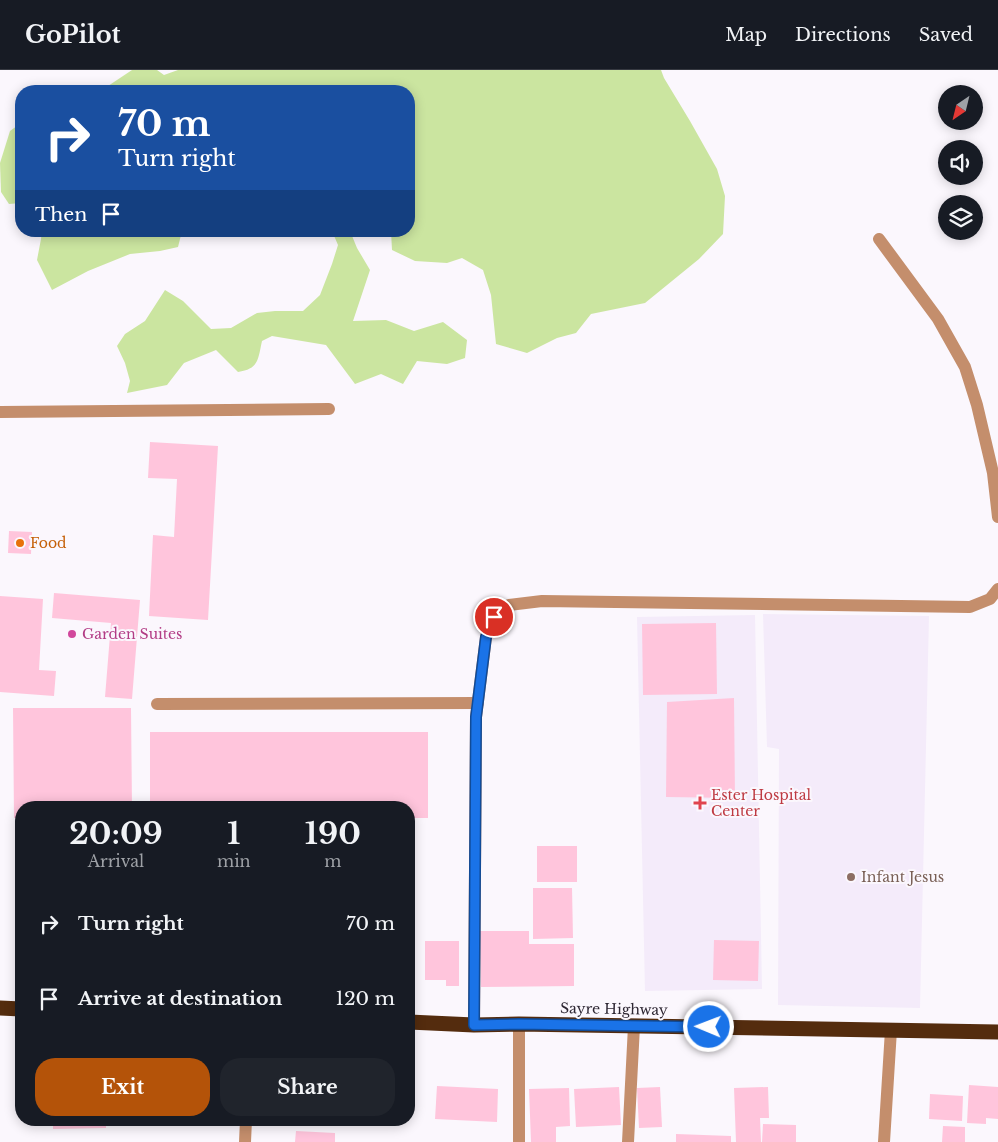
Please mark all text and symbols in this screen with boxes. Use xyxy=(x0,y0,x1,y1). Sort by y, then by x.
text: GoPilot xyxy=(25,20,121,49)
text: Map xyxy=(725,24,767,46)
text: Directions xyxy=(795,24,891,46)
text: Saved xyxy=(919,24,973,46)
north arrow xyxy=(938,85,982,130)
map controls xyxy=(938,85,983,240)
text: 70 m xyxy=(118,102,211,145)
icon: right xyxy=(35,105,100,170)
button: sound xyxy=(938,140,983,185)
text: Turn right xyxy=(118,145,236,172)
button: layers xyxy=(938,195,983,240)
icon: arrive xyxy=(97,200,125,228)
text: Then xyxy=(35,203,87,226)
place label: Food xyxy=(30,534,67,552)
marker: Food xyxy=(14,537,26,549)
pin xyxy=(473,596,515,638)
icon: arrive xyxy=(480,603,508,631)
place label: Garden Suites xyxy=(82,625,182,643)
marker: Garden Suites xyxy=(66,628,78,640)
place label: Ester Hospital Center xyxy=(711,786,812,820)
marker: Ester Hospital Center xyxy=(693,796,707,810)
text: 20:09 xyxy=(69,815,163,852)
text: 1 xyxy=(227,815,240,852)
text: 190 xyxy=(305,815,361,852)
text: Arrival xyxy=(88,851,144,871)
text: min xyxy=(217,851,251,871)
text: m xyxy=(324,851,341,871)
place label: Infant Jesus xyxy=(861,868,944,886)
marker: Infant Jesus xyxy=(845,871,857,883)
icon: right xyxy=(35,910,63,938)
text: Turn right xyxy=(78,912,184,935)
text: 70 m xyxy=(346,912,395,935)
icon: arrive xyxy=(35,985,63,1013)
text: Arrive at destination xyxy=(78,987,282,1010)
text: 120 m xyxy=(335,987,395,1010)
street label: Sayre Highway xyxy=(560,999,668,1019)
position arrow xyxy=(682,1000,734,1052)
button: Exit xyxy=(35,1058,210,1116)
button: Share xyxy=(220,1058,395,1116)

